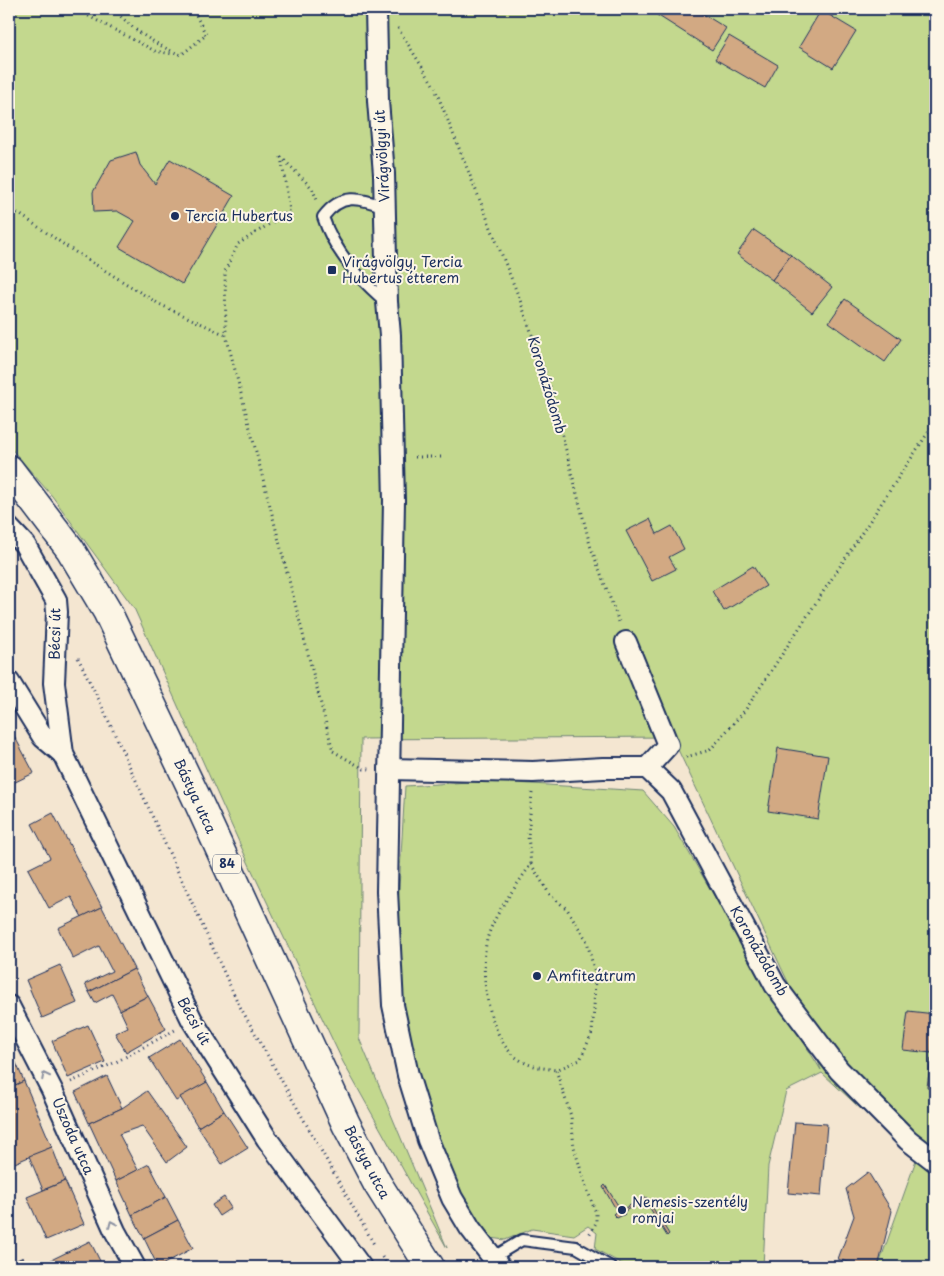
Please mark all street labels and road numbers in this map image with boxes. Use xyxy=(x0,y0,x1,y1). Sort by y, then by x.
street label: Virágvölgyi út xyxy=(369,109,394,203)
street label: Koronázódomb xyxy=(523,334,572,436)
street label: Bécsi út xyxy=(44,608,65,660)
street label: Bástya utca xyxy=(169,755,222,837)
road number: 84 xyxy=(213,854,241,874)
street label: Koronázódomb xyxy=(725,902,794,1000)
street label: Bécsi út xyxy=(173,993,216,1049)
street label: Uszoda utca xyxy=(47,1094,100,1178)
street label: Bástya utca xyxy=(339,1121,396,1202)

